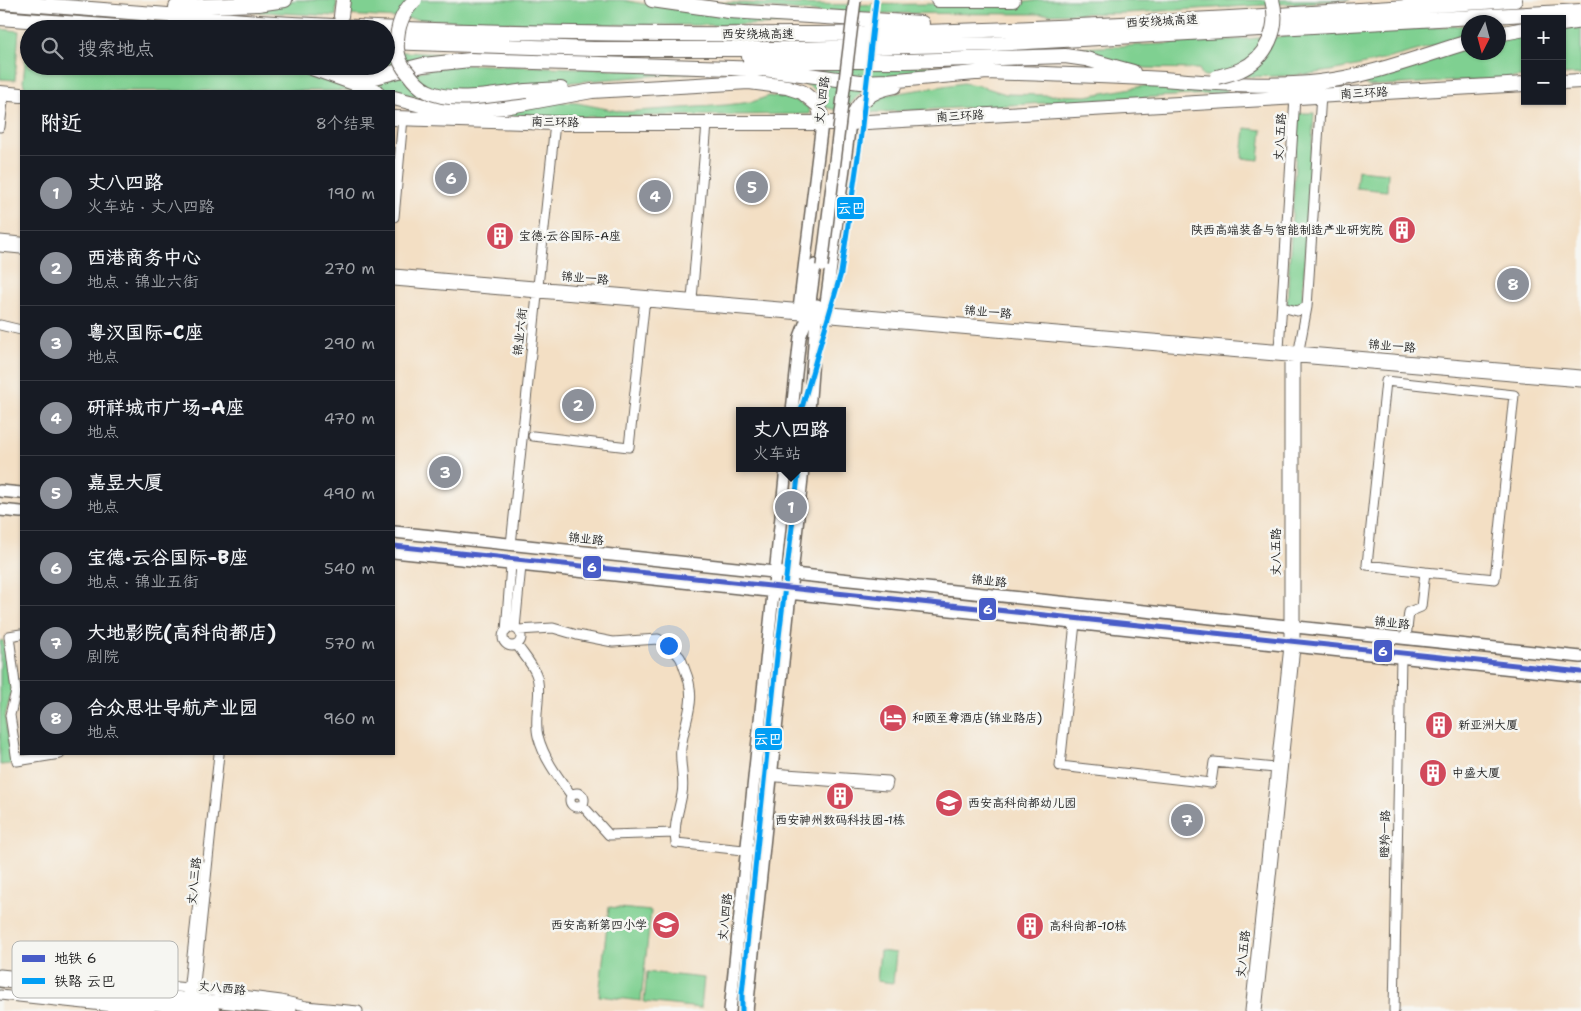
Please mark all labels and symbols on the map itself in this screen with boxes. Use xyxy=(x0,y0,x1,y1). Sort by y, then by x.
street label: 西安绕城高速 xyxy=(1126,11,1198,31)
north arrow xyxy=(1461,15,1506,60)
street label: 西安绕城高速 xyxy=(722,26,794,42)
street label: 丈八四路 xyxy=(811,75,833,125)
street label: 南三环路 xyxy=(1340,84,1388,102)
street label: 南三环路 xyxy=(936,107,984,125)
street label: 丈八五路 xyxy=(1270,112,1290,162)
street label: 南三环路 xyxy=(531,114,579,130)
pin: 6 xyxy=(435,159,467,197)
pin: 5 xyxy=(736,168,768,206)
pin: 4 xyxy=(639,177,671,215)
line badge: 云巴 xyxy=(836,196,865,220)
text: 云巴 xyxy=(837,199,865,217)
building icon: 陕西高端装备与智能制造产业研究院 xyxy=(1387,215,1417,245)
building icon: 宝德·云谷国际-A座 xyxy=(485,221,515,251)
place label: 陕西高端装备与智能制造产业研究院 xyxy=(1191,222,1383,238)
place label: 宝德·云谷国际-A座 xyxy=(519,228,621,244)
pin: 8 xyxy=(1497,265,1529,303)
street label: 锦业一路 xyxy=(560,268,610,288)
street label: 锦业一路 xyxy=(963,302,1013,322)
street label: 锦业六街 xyxy=(510,307,530,357)
street label: 锦业一路 xyxy=(1367,336,1417,356)
pin: 2 xyxy=(562,386,594,424)
pin: 3 xyxy=(429,453,461,491)
pin: 1 xyxy=(775,488,807,526)
street label: 丈八五路 xyxy=(1268,528,1284,576)
street label: 锦业路 xyxy=(567,529,605,549)
line badge: 6 xyxy=(582,555,602,579)
text: 6 xyxy=(587,558,597,576)
street label: 锦业路 xyxy=(970,571,1008,591)
line badge: 6 xyxy=(978,597,997,621)
text: 6 xyxy=(983,600,993,618)
street label: 锦业路 xyxy=(1373,613,1411,633)
your location xyxy=(656,633,682,659)
line badge: 6 xyxy=(1373,639,1393,663)
text: 6 xyxy=(1378,642,1388,660)
hotel icon: 和颐至尊酒店(锦业路店) xyxy=(878,703,908,733)
place label: 和颐至尊酒店(锦业路店) xyxy=(912,710,1042,726)
building icon: 新亚洲大厦 xyxy=(1424,710,1454,740)
place label: 新亚洲大厦 xyxy=(1458,717,1518,733)
line badge: 云巴 xyxy=(754,727,783,751)
text: 云巴 xyxy=(754,730,782,748)
building icon: 中盛大厦 xyxy=(1418,758,1448,788)
place label: 中盛大厦 xyxy=(1452,765,1500,781)
building icon: 西安神州数码科技园-1栋 xyxy=(825,781,855,811)
school or university icon: 西安高科尚都幼儿园 xyxy=(934,788,964,818)
place label: 西安高科尚都幼儿园 xyxy=(968,795,1076,811)
pin: 7 xyxy=(1171,801,1203,839)
street label: 瞪羚一路 xyxy=(1377,810,1393,858)
place label: 西安神州数码科技园-1栋 xyxy=(775,812,905,828)
street label: 丈八三路 xyxy=(184,856,204,906)
street label: 丈八四路 xyxy=(715,892,735,942)
school or university icon: 西安高新第四小学 xyxy=(651,910,681,940)
building icon: 高科尚都-10栋 xyxy=(1015,911,1045,941)
place label: 西安高新第四小学 xyxy=(551,917,647,933)
place label: 高科尚都-10栋 xyxy=(1049,918,1127,934)
street label: 丈八五路 xyxy=(1233,929,1253,979)
legend xyxy=(12,941,178,998)
text: 地铁 6 xyxy=(54,949,97,967)
text: 铁路 云巴 xyxy=(54,972,115,990)
street label: 丈八西路 xyxy=(197,978,247,998)

